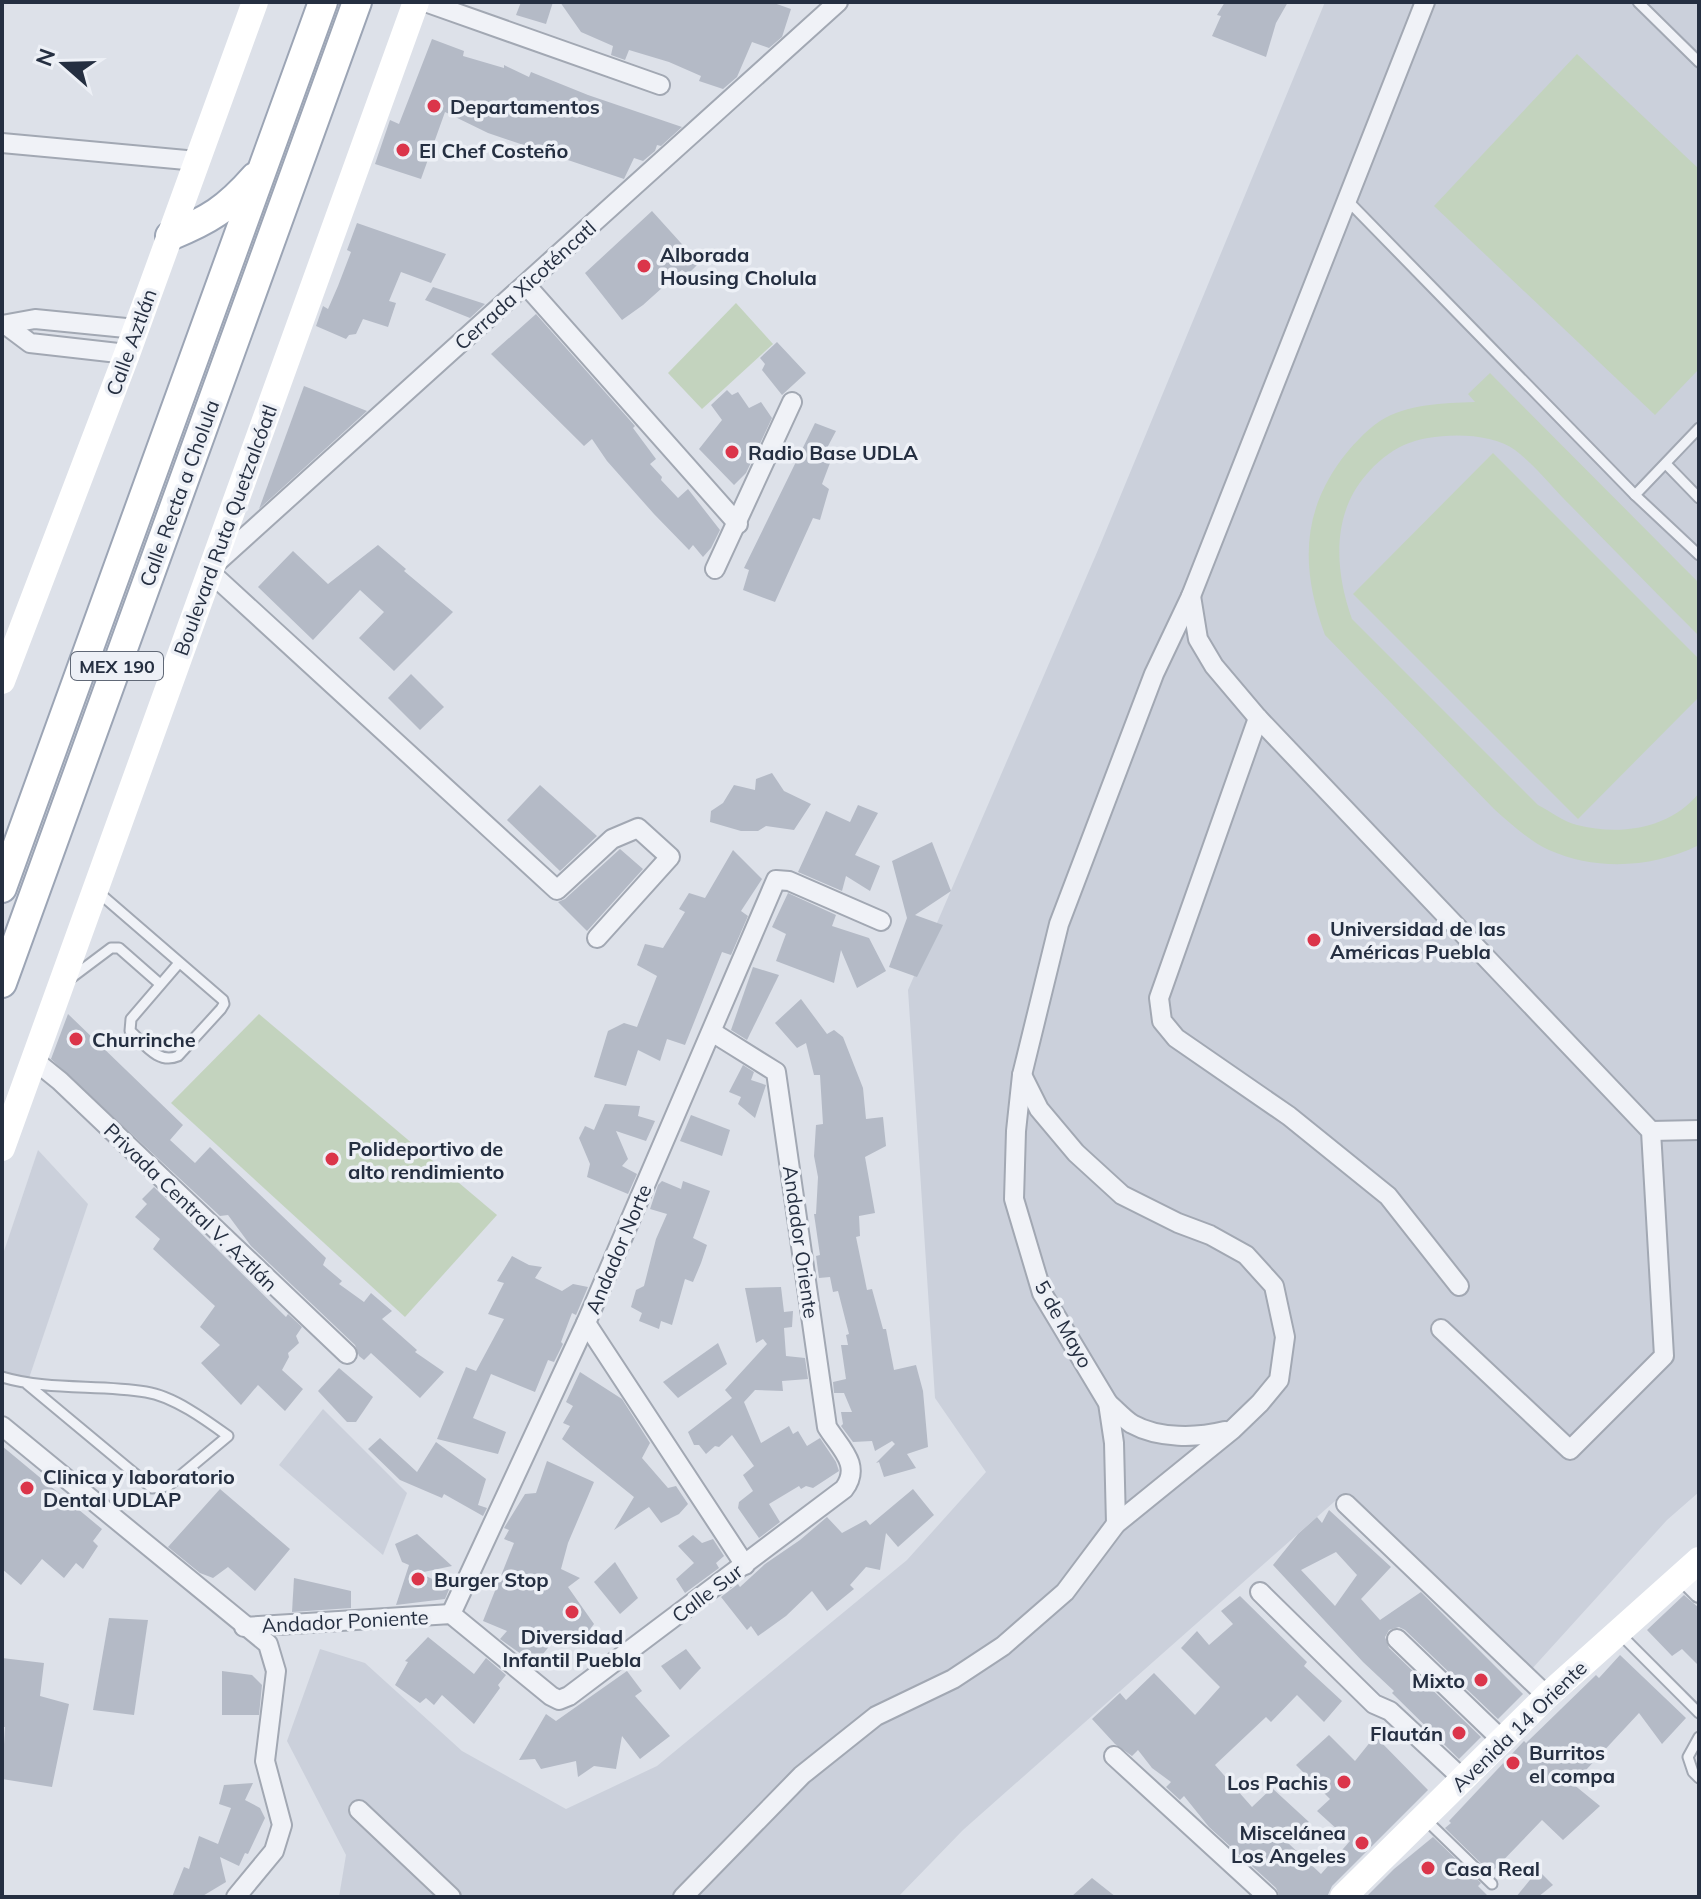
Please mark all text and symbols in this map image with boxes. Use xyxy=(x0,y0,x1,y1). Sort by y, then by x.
north arrow xyxy=(24,24,104,104)
text: N xyxy=(29,45,61,70)
place label: Departamentos xyxy=(450,94,600,119)
marker: Departamentos xyxy=(425,97,443,115)
place label: El Chef Costeño xyxy=(419,138,568,163)
marker: El Chef Costeño xyxy=(394,141,412,159)
street label: Cerrada Xicoténcatl xyxy=(449,215,601,355)
place label: Alborada Housing Cholula xyxy=(660,242,817,290)
marker: Alborada Housing Cholula xyxy=(635,257,653,275)
street label: Calle Aztlán xyxy=(100,285,162,399)
street label: Calle Recta a Cholula xyxy=(134,396,224,590)
street label: Boulevard Ruta Quetzalcóatl xyxy=(168,401,282,659)
place label: Radio Base UDLA xyxy=(748,440,918,465)
marker: Radio Base UDLA xyxy=(723,443,741,461)
road number: MEX 190 xyxy=(71,652,163,680)
place label: Universidad de las Américas Puebla xyxy=(1330,916,1506,964)
marker: Universidad de las Américas Puebla xyxy=(1305,931,1323,949)
place label: Churrinche xyxy=(92,1027,196,1052)
marker: Churrinche xyxy=(67,1030,85,1048)
street label: Privada Central V. Aztlán xyxy=(99,1118,283,1296)
place label: Polideportivo de alto rendimiento xyxy=(348,1136,504,1184)
marker: Polideportivo de alto rendimiento xyxy=(323,1150,341,1168)
street label: Andador Oriente xyxy=(778,1164,824,1320)
street label: Andador Norte xyxy=(579,1180,657,1318)
street label: 5 de Mayo xyxy=(1030,1276,1098,1372)
place label: Clinica y laboratorio Dental UDLAP xyxy=(43,1464,235,1512)
marker: Clinica y laboratorio Dental UDLAP xyxy=(18,1479,36,1497)
street label: Calle Sur xyxy=(667,1558,748,1628)
place label: Burger Stop xyxy=(434,1567,549,1592)
marker: Burger Stop xyxy=(409,1570,427,1588)
marker: Diversidad Infantil Puebla xyxy=(563,1603,581,1621)
street label: Andador Poniente xyxy=(261,1604,429,1638)
place label: Diversidad Infantil Puebla xyxy=(502,1624,642,1672)
street label: Avenida 14 Oriente xyxy=(1446,1655,1592,1797)
place label: Mixto xyxy=(1412,1668,1465,1693)
marker: Mixto xyxy=(1472,1671,1490,1689)
place label: Flaután xyxy=(1370,1721,1443,1746)
marker: Flaután xyxy=(1450,1724,1468,1742)
place label: Burritos el compa xyxy=(1529,1740,1615,1788)
marker: Burritos el compa xyxy=(1504,1754,1522,1772)
place label: Los Pachis xyxy=(1227,1770,1328,1795)
marker: Los Pachis xyxy=(1335,1773,1353,1791)
place label: Miscelánea Los Angeles xyxy=(1231,1820,1346,1868)
marker: Miscelánea Los Angeles xyxy=(1353,1834,1371,1852)
place label: Casa Real xyxy=(1444,1856,1540,1881)
marker: Casa Real xyxy=(1419,1859,1437,1877)

